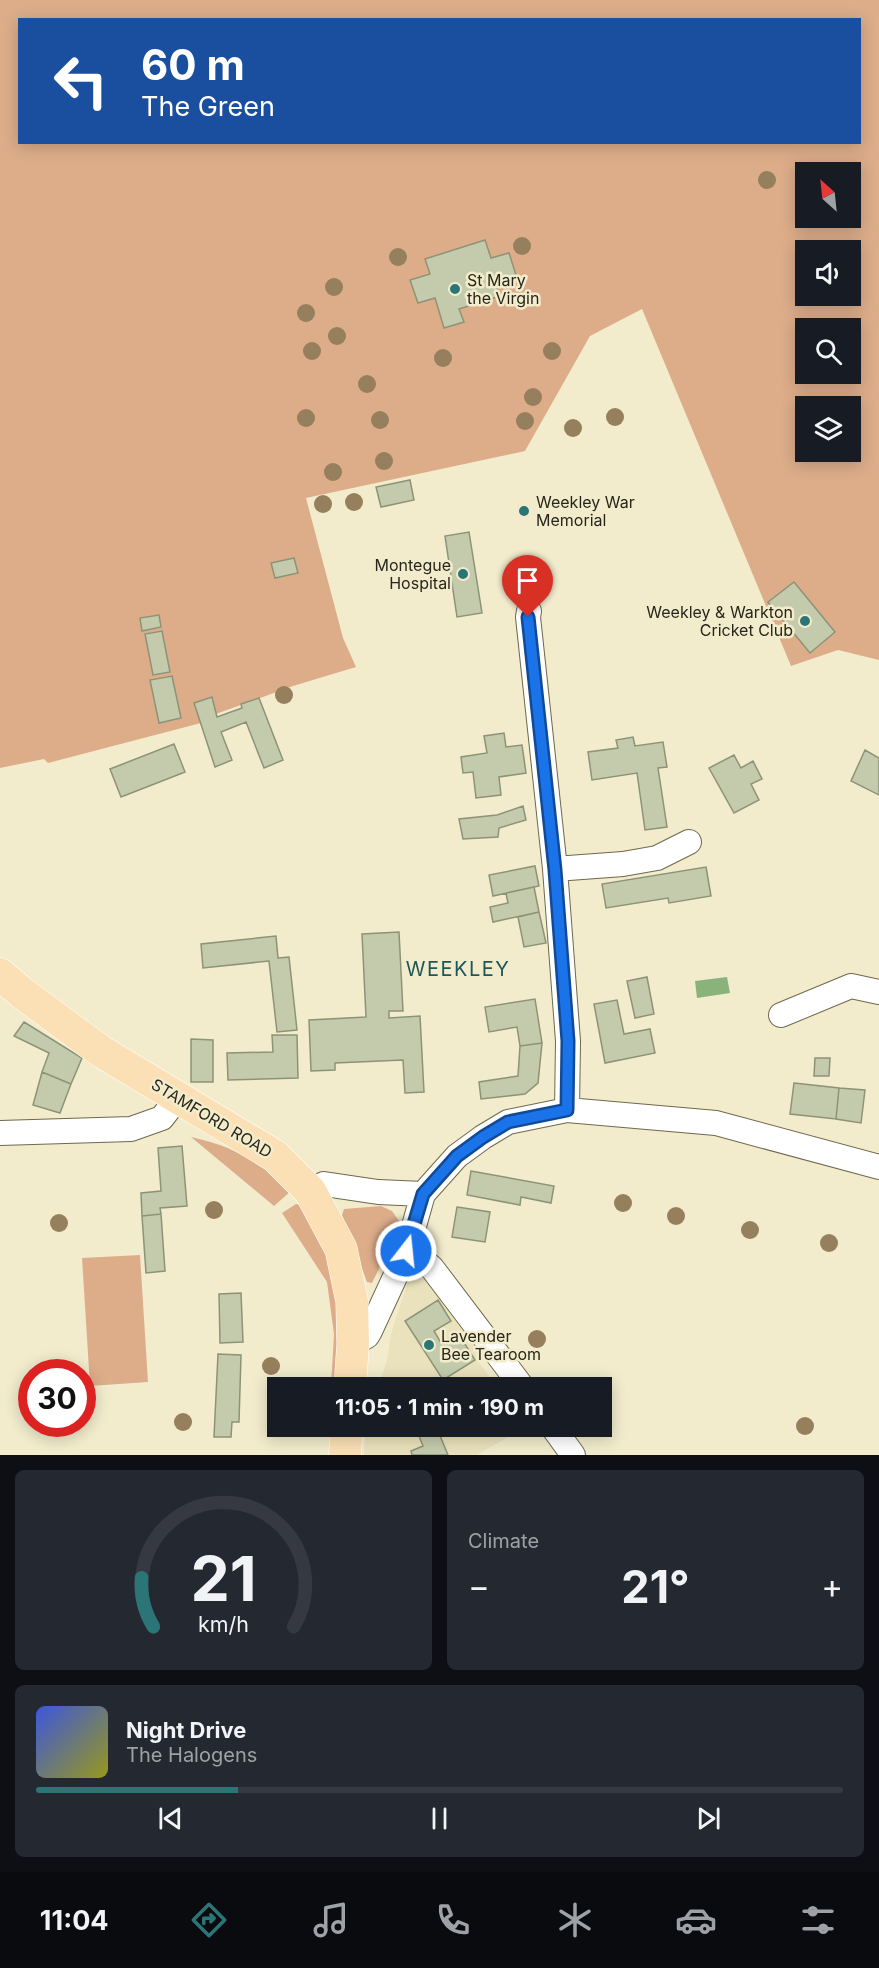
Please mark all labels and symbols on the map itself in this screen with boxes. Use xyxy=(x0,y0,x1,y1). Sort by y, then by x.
north arrow xyxy=(795,162,861,228)
place label: St Mary the Virgin xyxy=(467,270,539,308)
marker: St Mary the Virgin xyxy=(448,282,462,296)
place label: Weekley War Memorial xyxy=(536,492,635,530)
marker: Weekley War Memorial xyxy=(517,504,531,518)
place label: Montegue Hospital xyxy=(374,555,451,593)
pin xyxy=(502,555,553,617)
marker: Montegue Hospital xyxy=(456,567,470,581)
place label: Weekley & Warkton Cricket Club xyxy=(646,602,793,640)
marker: Weekley & Warkton Cricket Club xyxy=(798,614,812,628)
district label: WEEKLEY xyxy=(406,957,510,981)
street label: STAMFORD ROAD xyxy=(148,1074,276,1162)
position arrow xyxy=(374,1219,438,1283)
place label: Lavender Bee Tearoom xyxy=(441,1326,541,1364)
marker: Lavender Bee Tearoom xyxy=(422,1338,436,1352)
speed limit sign: 30 xyxy=(18,1359,96,1437)

